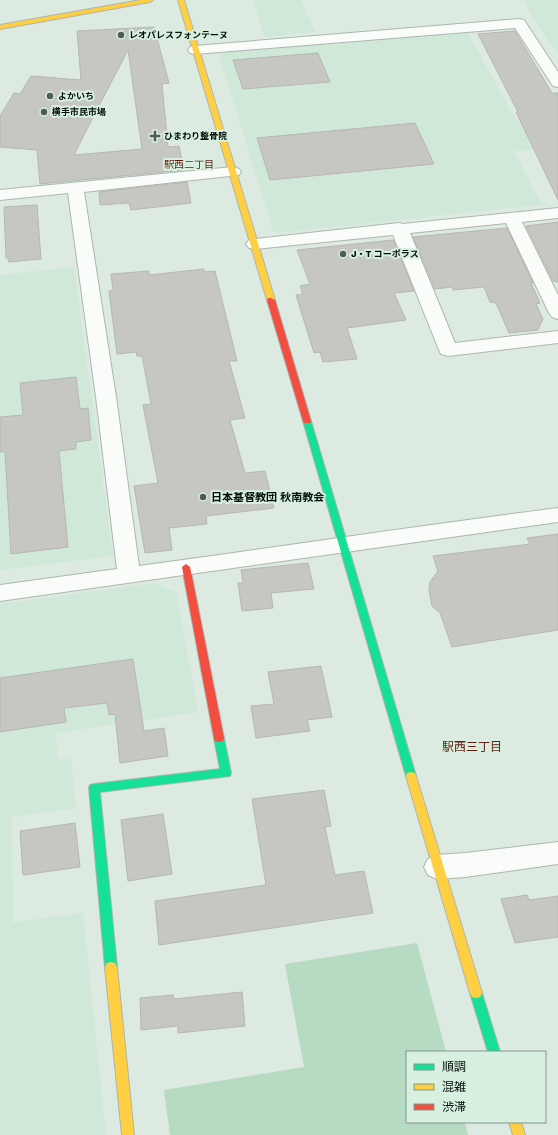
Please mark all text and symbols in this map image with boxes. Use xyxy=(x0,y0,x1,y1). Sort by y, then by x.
marker: レオパレスフォンテーヌ xyxy=(116,30,126,40)
place label: レオパレスフォンテーヌ xyxy=(129,30,228,40)
marker: よかいち xyxy=(45,91,55,101)
place label: よかいち xyxy=(58,91,94,101)
place label: 横手市民市場 xyxy=(51,106,106,117)
marker: 横手市民市場 xyxy=(39,107,49,117)
marker: ひまわり整骨院 xyxy=(149,130,161,142)
place label: ひまわり整骨院 xyxy=(164,131,227,141)
district label: 駅西二丁目 xyxy=(164,159,214,170)
marker: J・T コーポラス xyxy=(338,249,348,259)
place label: J・T コーポラス xyxy=(351,249,419,259)
place label: 日本基督教団 秋南教会 xyxy=(211,491,324,504)
marker: 日本基督教団 秋南教会 xyxy=(198,492,208,502)
district label: 駅西三丁目 xyxy=(442,740,502,754)
legend xyxy=(406,1051,546,1123)
text: 順調 xyxy=(442,1060,466,1074)
text: 混雑 xyxy=(442,1080,466,1094)
text: 渋滞 xyxy=(442,1100,466,1114)

